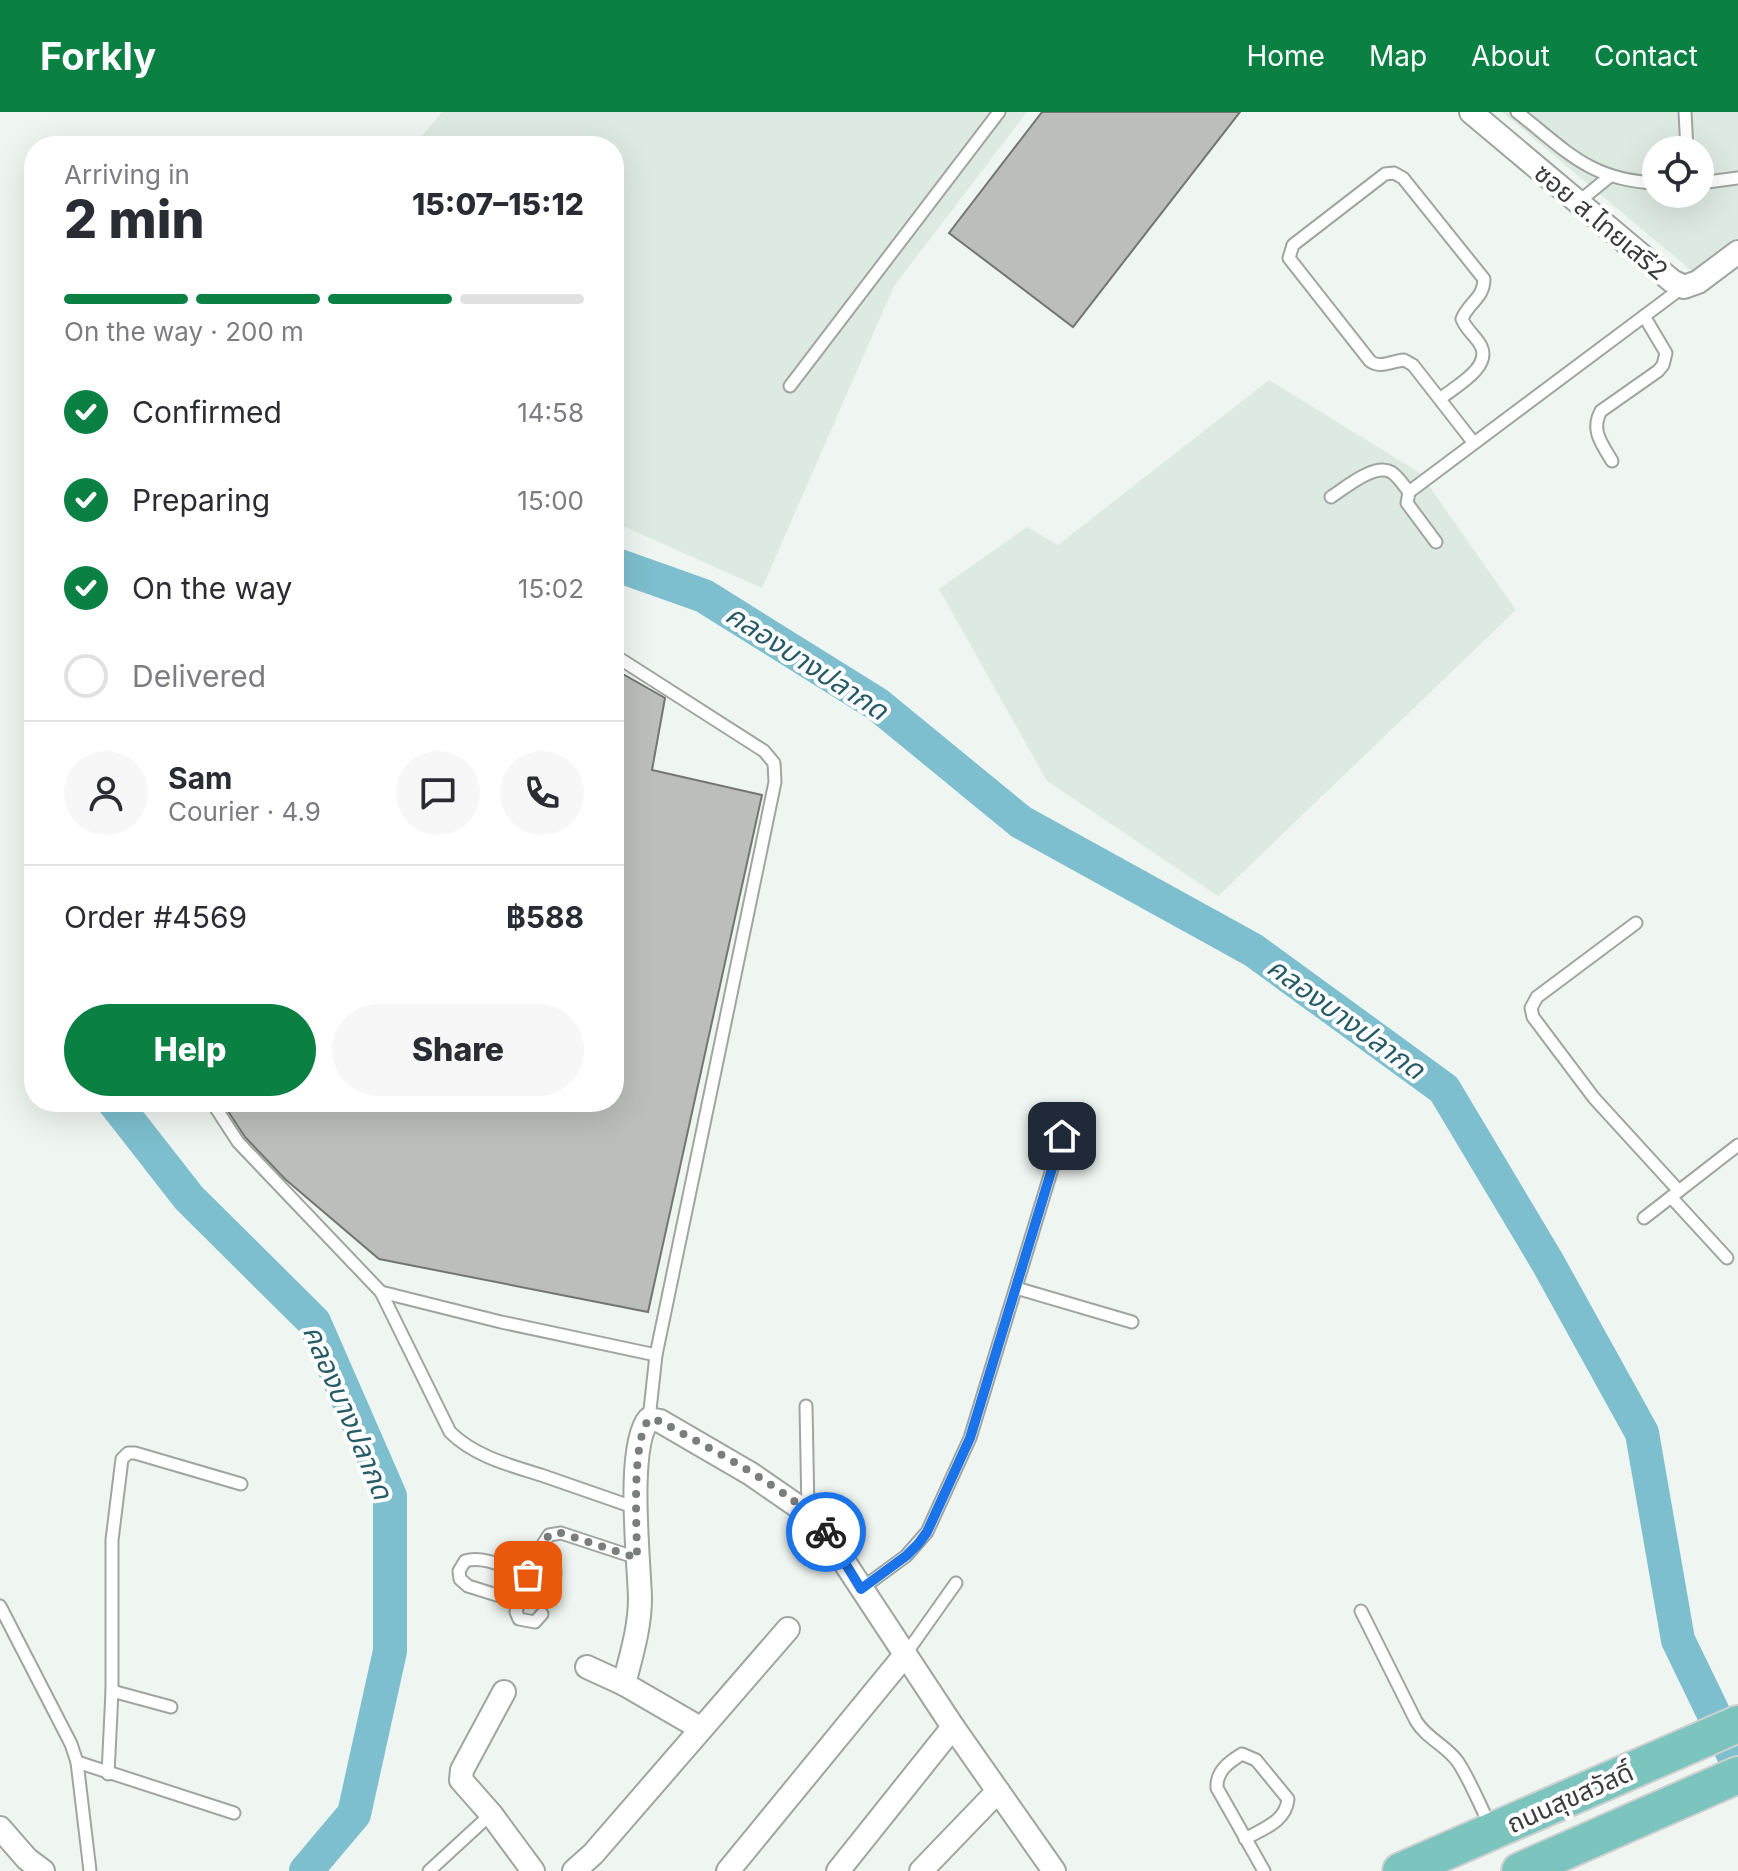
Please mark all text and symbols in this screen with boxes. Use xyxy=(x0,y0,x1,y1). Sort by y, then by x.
text: Forkly xyxy=(40,33,156,79)
text: Home xyxy=(1246,39,1325,73)
text: Map xyxy=(1369,39,1427,73)
text: About xyxy=(1471,39,1550,73)
text: Contact xyxy=(1594,39,1698,73)
map controls xyxy=(1642,136,1714,208)
button: locate xyxy=(1642,136,1714,208)
street label: ซอย ส.ไทยเสรี2 xyxy=(1528,157,1674,286)
text: Arriving in xyxy=(64,159,190,190)
text: 15:07–15:12 xyxy=(412,186,584,222)
text: 2 min xyxy=(64,188,205,251)
text: On the way · 200 m xyxy=(64,316,304,347)
icon: check xyxy=(64,390,108,434)
text: Confirmed xyxy=(132,394,282,430)
text: 14:58 xyxy=(517,397,584,428)
icon: check xyxy=(64,478,108,522)
text: Preparing xyxy=(132,482,270,518)
text: 15:00 xyxy=(517,485,584,516)
icon: check xyxy=(64,566,108,610)
text: On the way xyxy=(132,570,292,606)
text: 15:02 xyxy=(518,573,584,604)
water label: คลองบางปลากด xyxy=(720,597,895,727)
text: Delivered xyxy=(132,658,266,694)
button: person xyxy=(64,751,148,835)
button: chat xyxy=(396,751,480,835)
button: phone xyxy=(500,751,584,835)
text: Sam xyxy=(168,760,232,796)
text: Courier · 4.9 xyxy=(168,796,321,827)
text: Order #4569 xyxy=(64,899,247,935)
text: ฿588 xyxy=(506,899,584,935)
water label: คลองบางปลากด xyxy=(1261,950,1432,1087)
button: Help xyxy=(64,1004,316,1096)
button: Share xyxy=(332,1004,584,1096)
pin xyxy=(1028,1102,1096,1170)
icon: home xyxy=(1040,1114,1084,1158)
water label: คลองบางปลากด xyxy=(296,1320,400,1505)
courier xyxy=(786,1492,866,1572)
icon: bike xyxy=(804,1510,848,1554)
pin xyxy=(494,1541,562,1609)
icon: bag xyxy=(506,1553,550,1597)
street label: ถนนสุขสวัสดิ์ xyxy=(1502,1756,1638,1840)

